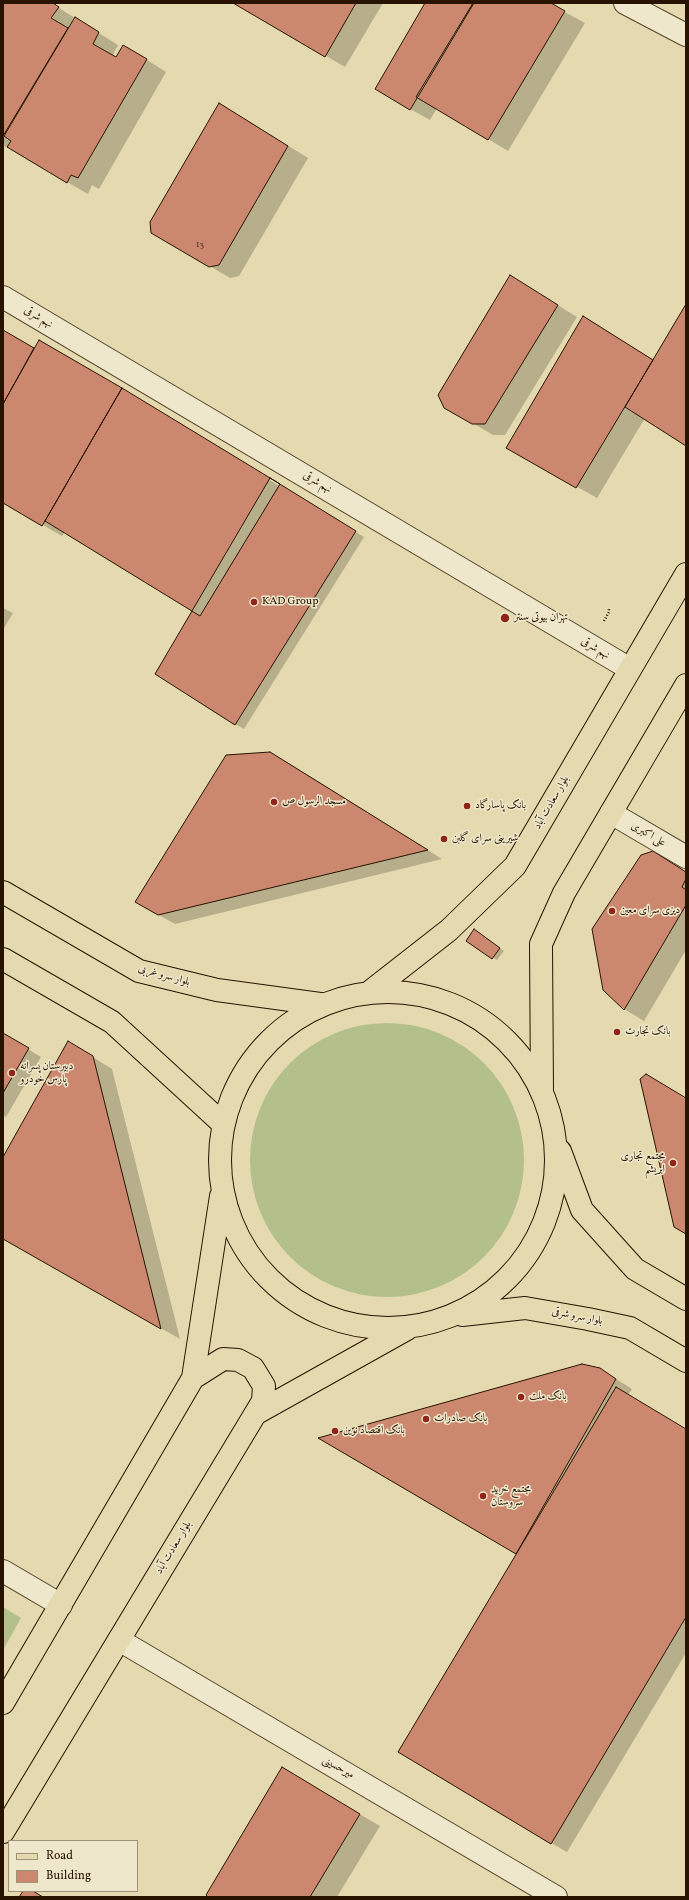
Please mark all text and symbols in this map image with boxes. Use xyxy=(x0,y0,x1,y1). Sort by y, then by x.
house number: 13 xyxy=(196,240,204,250)
street label: نهم شرقی xyxy=(21,304,55,332)
street label: نهم شرقی xyxy=(300,469,334,497)
place label: KAD Group xyxy=(262,595,318,609)
marker: KAD Group xyxy=(249,597,259,607)
place label: تهران بیوتی سنتر xyxy=(514,611,568,625)
marker: تهران بیوتی سنتر xyxy=(499,612,511,624)
street label: نهم شرقی xyxy=(578,635,612,663)
street label: بلوار سعادت آباد xyxy=(531,774,573,832)
place label: مسجد الرسول ص xyxy=(282,795,346,809)
marker: مسجد الرسول ص xyxy=(269,797,279,807)
place label: بانک پاسارگاد xyxy=(475,799,526,813)
marker: بانک پاسارگاد xyxy=(462,801,472,811)
street label: علی اکبری xyxy=(628,820,668,850)
place label: شیرینی سرای گلبن xyxy=(452,832,518,846)
marker: شیرینی سرای گلبن xyxy=(439,834,449,844)
place label: دیزی سرای معین xyxy=(620,904,680,918)
marker: دیزی سرای معین xyxy=(607,906,617,916)
street label: بلوار سرو غربی xyxy=(137,962,191,990)
place label: بانک تجارت xyxy=(625,1025,671,1039)
marker: بانک تجارت xyxy=(612,1027,622,1037)
place label: دبیرستان پسرانه پارس خودرو xyxy=(20,1060,73,1086)
marker: دبیرستان پسرانه پارس خودرو xyxy=(7,1068,17,1078)
place label: مجتمع تجاری ابریشم xyxy=(621,1150,665,1176)
marker: مجتمع تجاری ابریشم xyxy=(668,1158,678,1168)
street label: بلوار سرو شرقی xyxy=(550,1306,604,1328)
place label: بانک ملت xyxy=(529,1390,567,1404)
marker: بانک ملت xyxy=(516,1392,526,1402)
place label: بانک صادرات xyxy=(434,1412,487,1426)
marker: بانک صادرات xyxy=(421,1414,431,1424)
place label: بانک اقتصاد نوین xyxy=(343,1424,405,1438)
marker: بانک اقتصاد نوین xyxy=(330,1426,340,1436)
place label: مجتمع خرید سروستان xyxy=(491,1483,531,1509)
marker: مجتمع خرید سروستان xyxy=(478,1491,488,1501)
street label: بلوار سعادت آباد xyxy=(153,1519,195,1577)
street label: میرحسینی xyxy=(320,1754,356,1782)
legend xyxy=(8,1840,138,1892)
text: Road xyxy=(46,1848,73,1864)
text: Building xyxy=(46,1868,91,1884)

